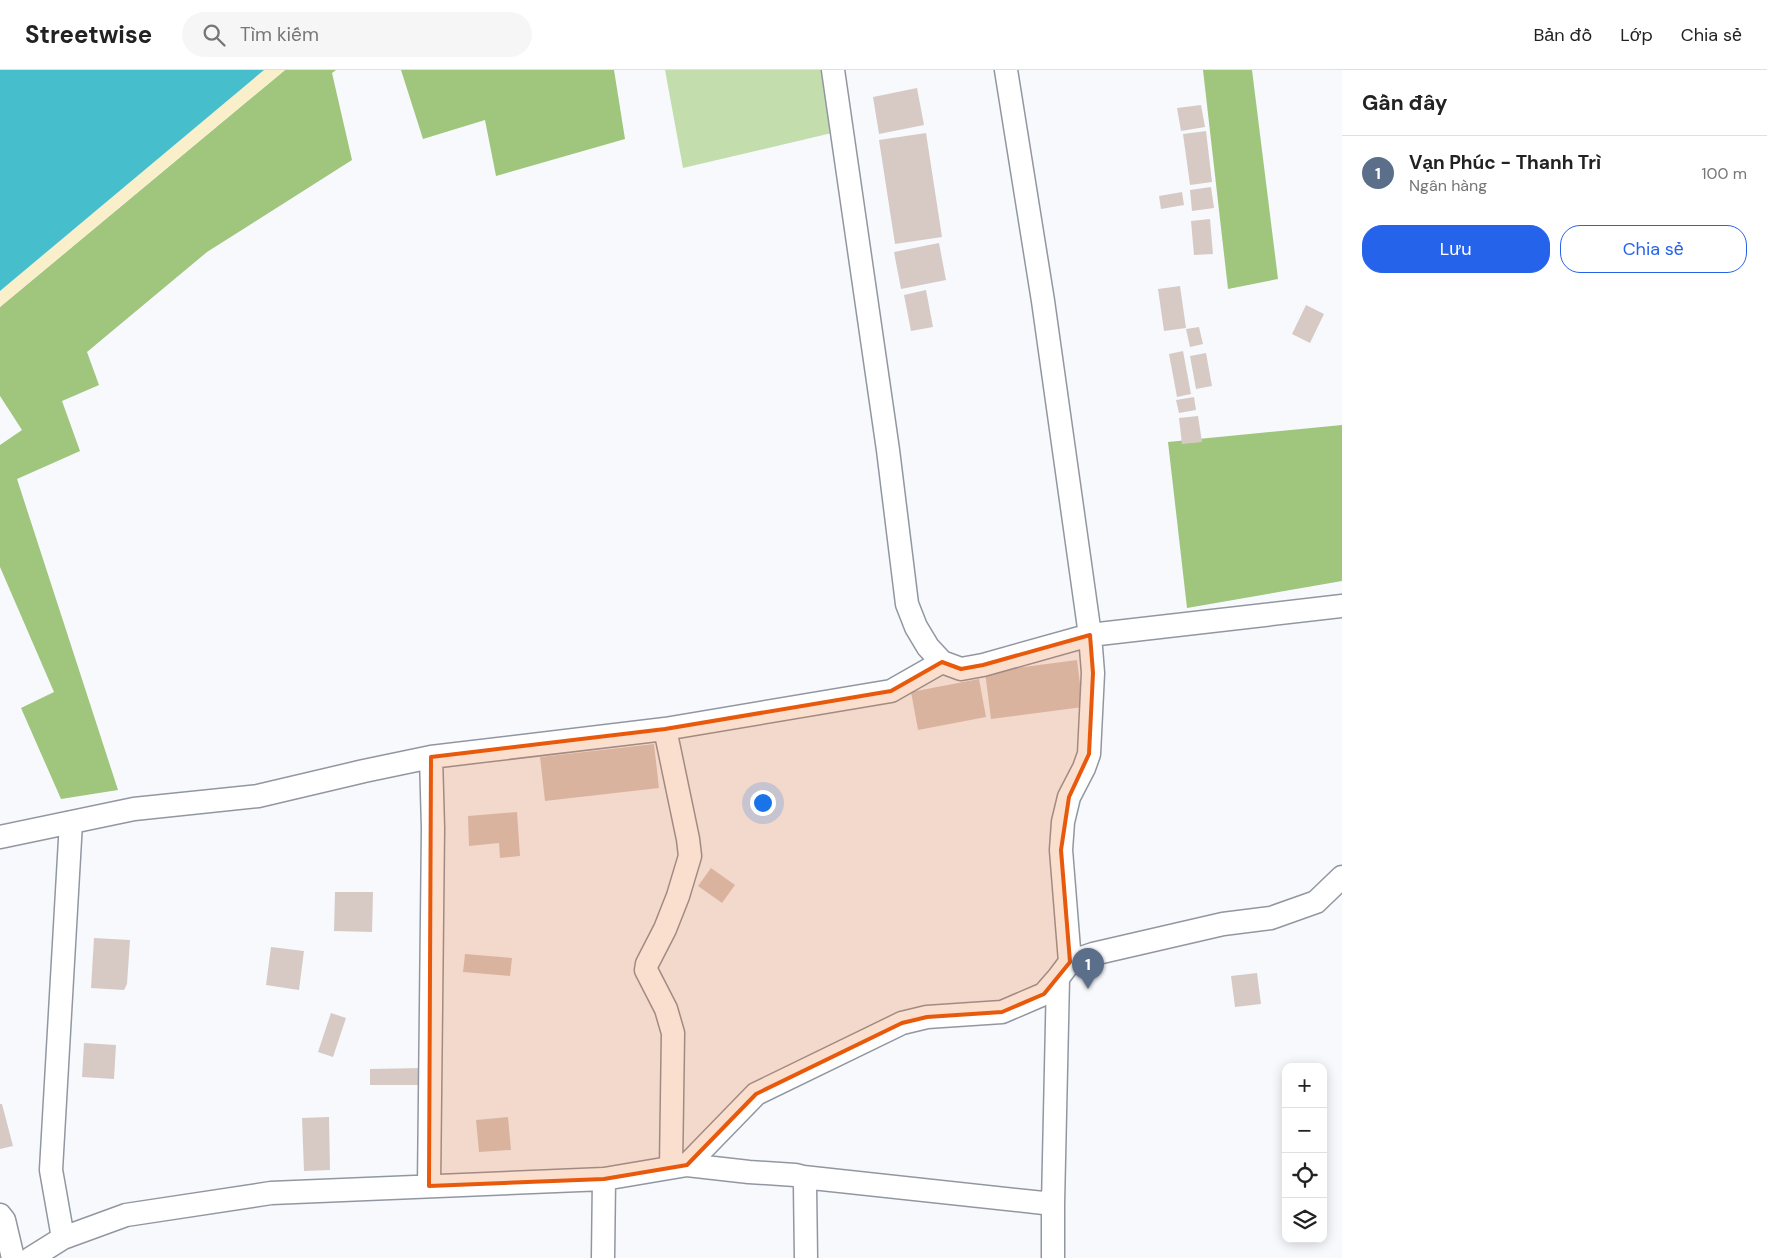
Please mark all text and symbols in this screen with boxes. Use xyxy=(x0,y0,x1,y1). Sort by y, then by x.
search box xyxy=(182,12,532,57)
text: Streetwise xyxy=(25,19,152,50)
icon: search xyxy=(200,21,228,49)
text: Tìm kiếm xyxy=(240,22,319,47)
text: Bản đồ xyxy=(1533,23,1592,47)
text: Lớp xyxy=(1620,23,1653,47)
text: Chia sẻ xyxy=(1681,23,1742,47)
text: Gần đây xyxy=(1362,89,1448,117)
text: Vạn Phúc - Thanh Trì xyxy=(1409,150,1601,175)
text: 1 xyxy=(1375,163,1381,184)
text: 100 m xyxy=(1702,163,1747,184)
text: Ngân hàng xyxy=(1409,175,1487,196)
button: Lưu xyxy=(1362,225,1550,273)
button: Chia sẻ xyxy=(1560,225,1747,273)
your location xyxy=(750,790,776,816)
pin: 1 xyxy=(1072,948,1104,989)
map controls xyxy=(1282,1063,1327,1243)
button: + xyxy=(1282,1063,1327,1108)
button: − xyxy=(1282,1108,1327,1153)
button: locate xyxy=(1282,1153,1327,1198)
button: layers xyxy=(1282,1198,1327,1243)

